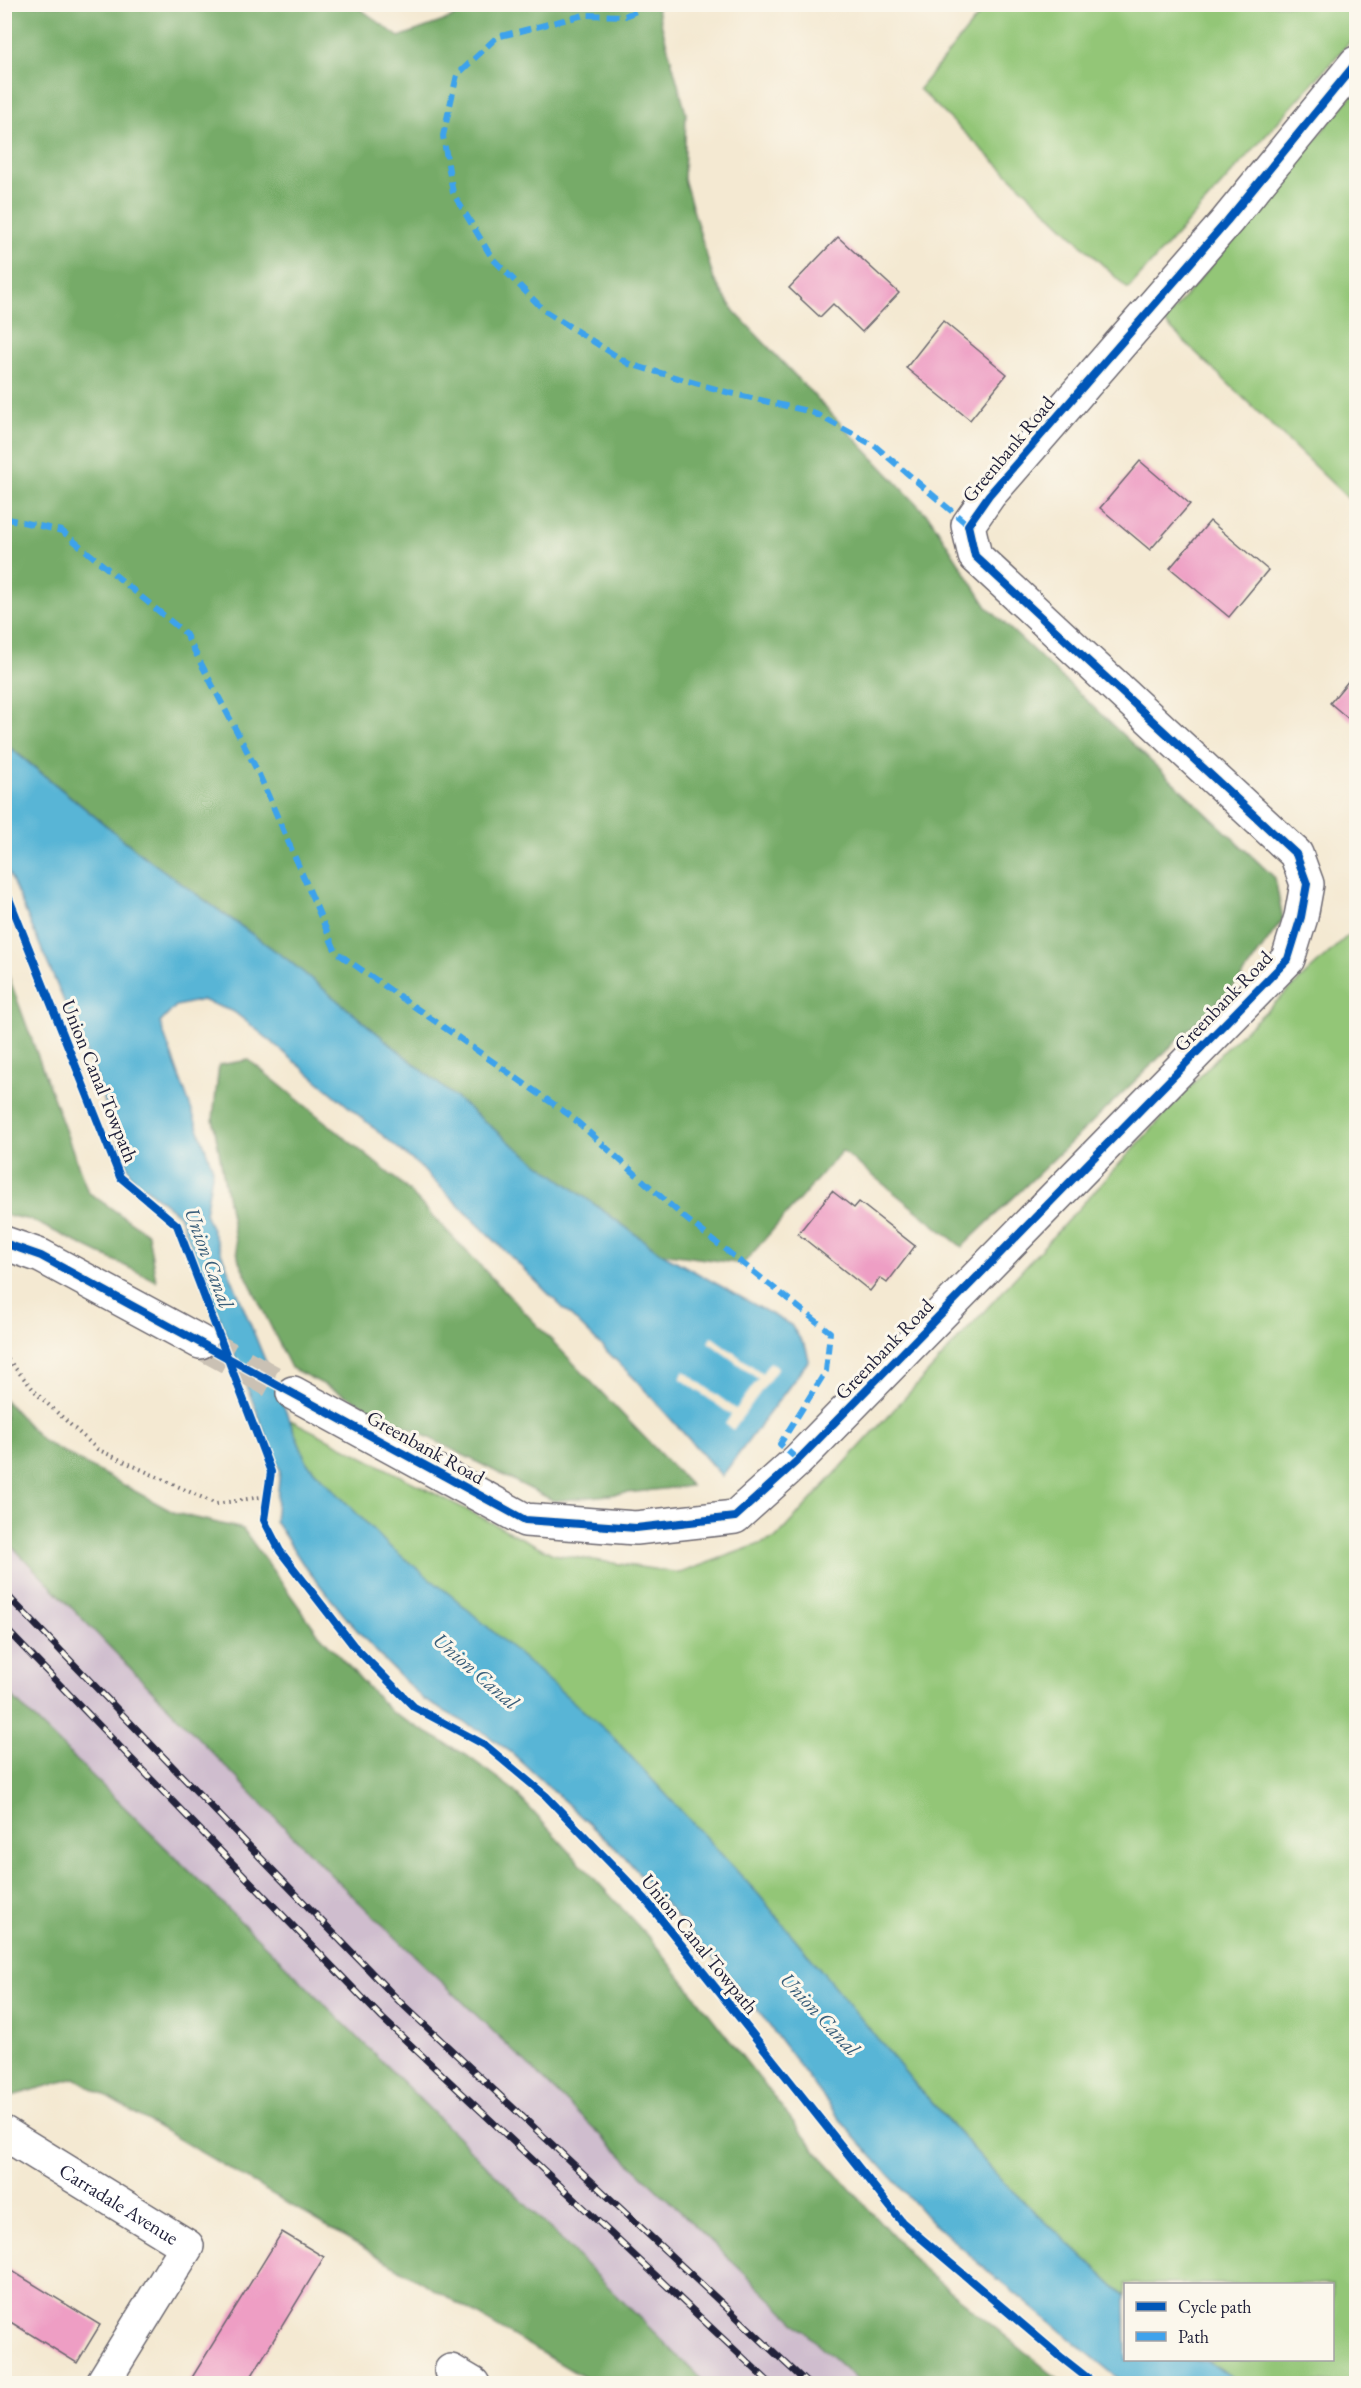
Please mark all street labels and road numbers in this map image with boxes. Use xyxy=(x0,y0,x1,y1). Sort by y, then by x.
street label: Greenbank Road xyxy=(956,390,1061,507)
street label: Greenbank Road xyxy=(1168,944,1278,1057)
street label: Union Canal Towpath xyxy=(55,996,145,1166)
street label: Greenbank Road xyxy=(829,1292,939,1405)
street label: Greenbank Road xyxy=(362,1404,490,1491)
street label: Union Canal Towpath xyxy=(635,1868,765,2020)
street label: Carradale Avenue xyxy=(54,2157,184,2251)

